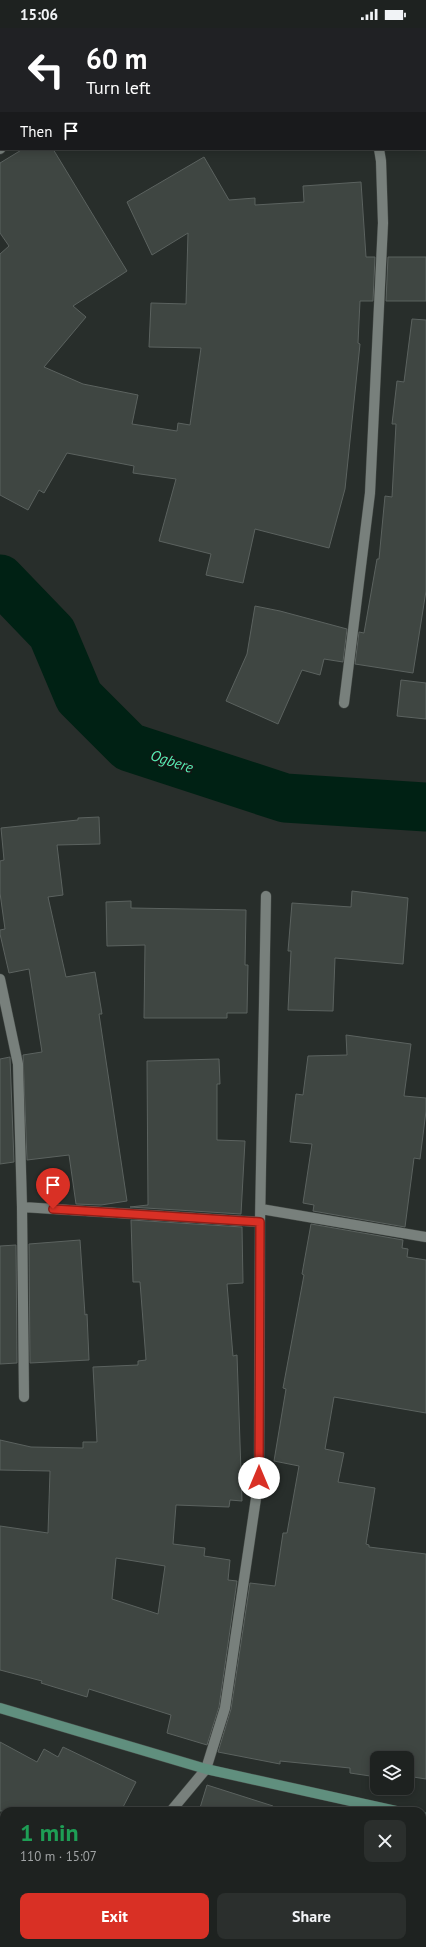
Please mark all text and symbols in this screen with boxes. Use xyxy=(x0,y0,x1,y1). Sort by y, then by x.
text: 15:06 xyxy=(20,5,58,24)
text: 60 m xyxy=(86,40,147,77)
icon: left xyxy=(20,44,72,96)
text: Turn left xyxy=(86,76,151,99)
icon: arrive xyxy=(60,120,82,142)
text: Then xyxy=(20,122,52,141)
water label: Ogbere xyxy=(148,745,196,777)
pin xyxy=(36,1168,70,1209)
icon: arrive xyxy=(42,1174,64,1196)
position arrow xyxy=(238,1457,280,1499)
map controls xyxy=(370,1751,414,1795)
button: layers xyxy=(370,1751,414,1795)
text: 1 min xyxy=(20,1817,79,1848)
button: close xyxy=(364,1820,406,1862)
text: 110 m · 15:07 xyxy=(20,1848,97,1865)
button: Exit xyxy=(20,1893,209,1939)
button: Share xyxy=(217,1893,406,1939)

